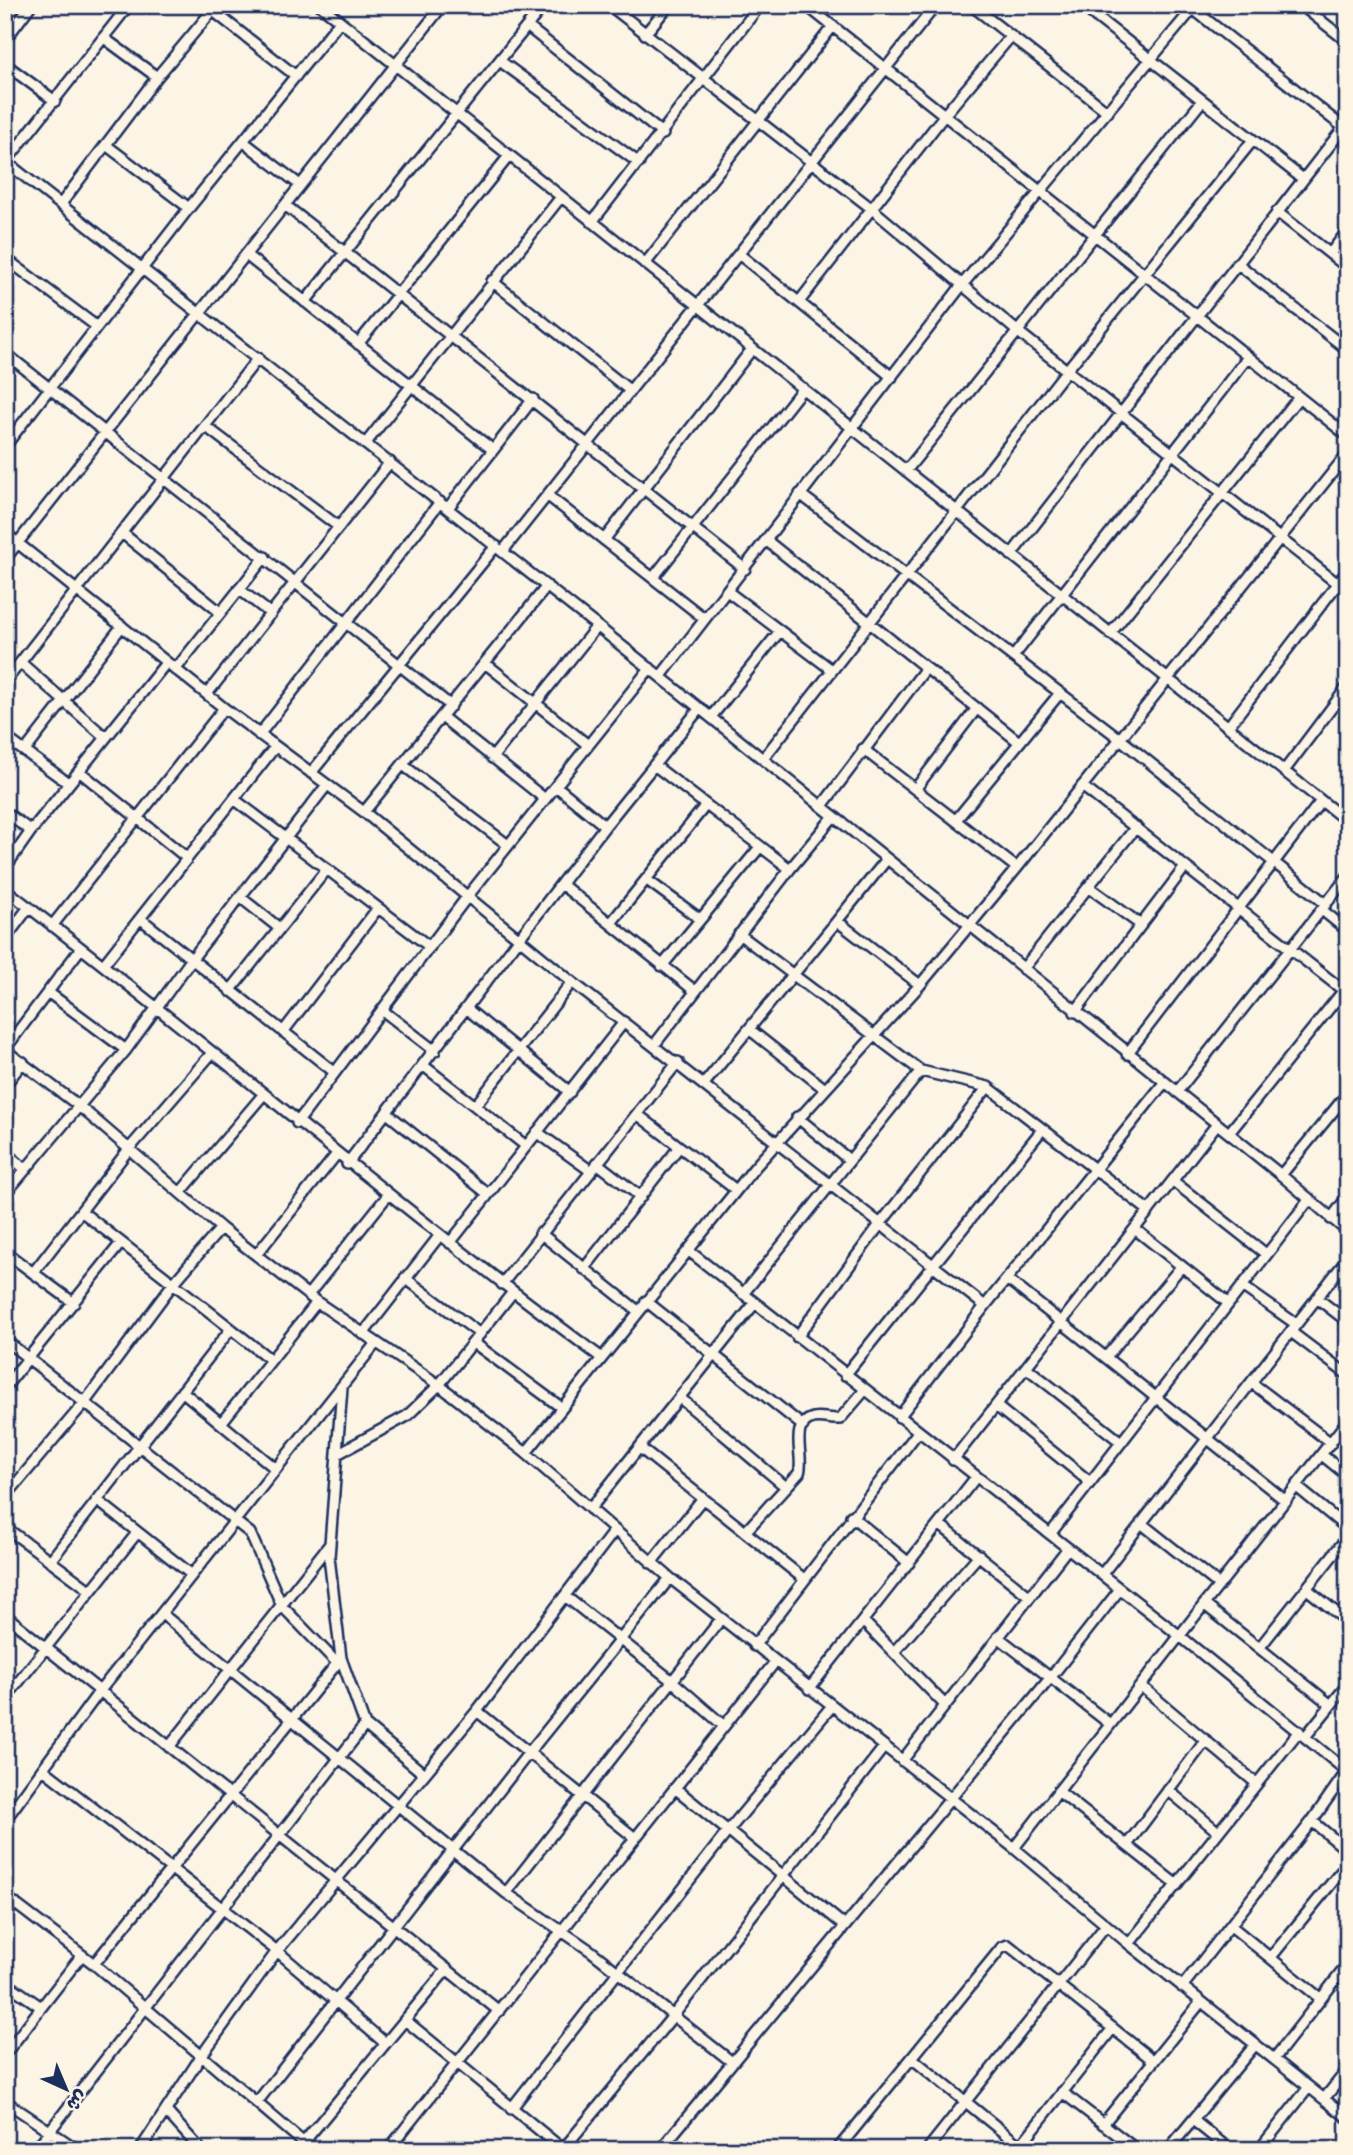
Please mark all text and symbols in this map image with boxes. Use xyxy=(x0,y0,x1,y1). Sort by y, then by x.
north arrow xyxy=(32,2054,102,2124)
text: ش xyxy=(60,2084,93,2116)

